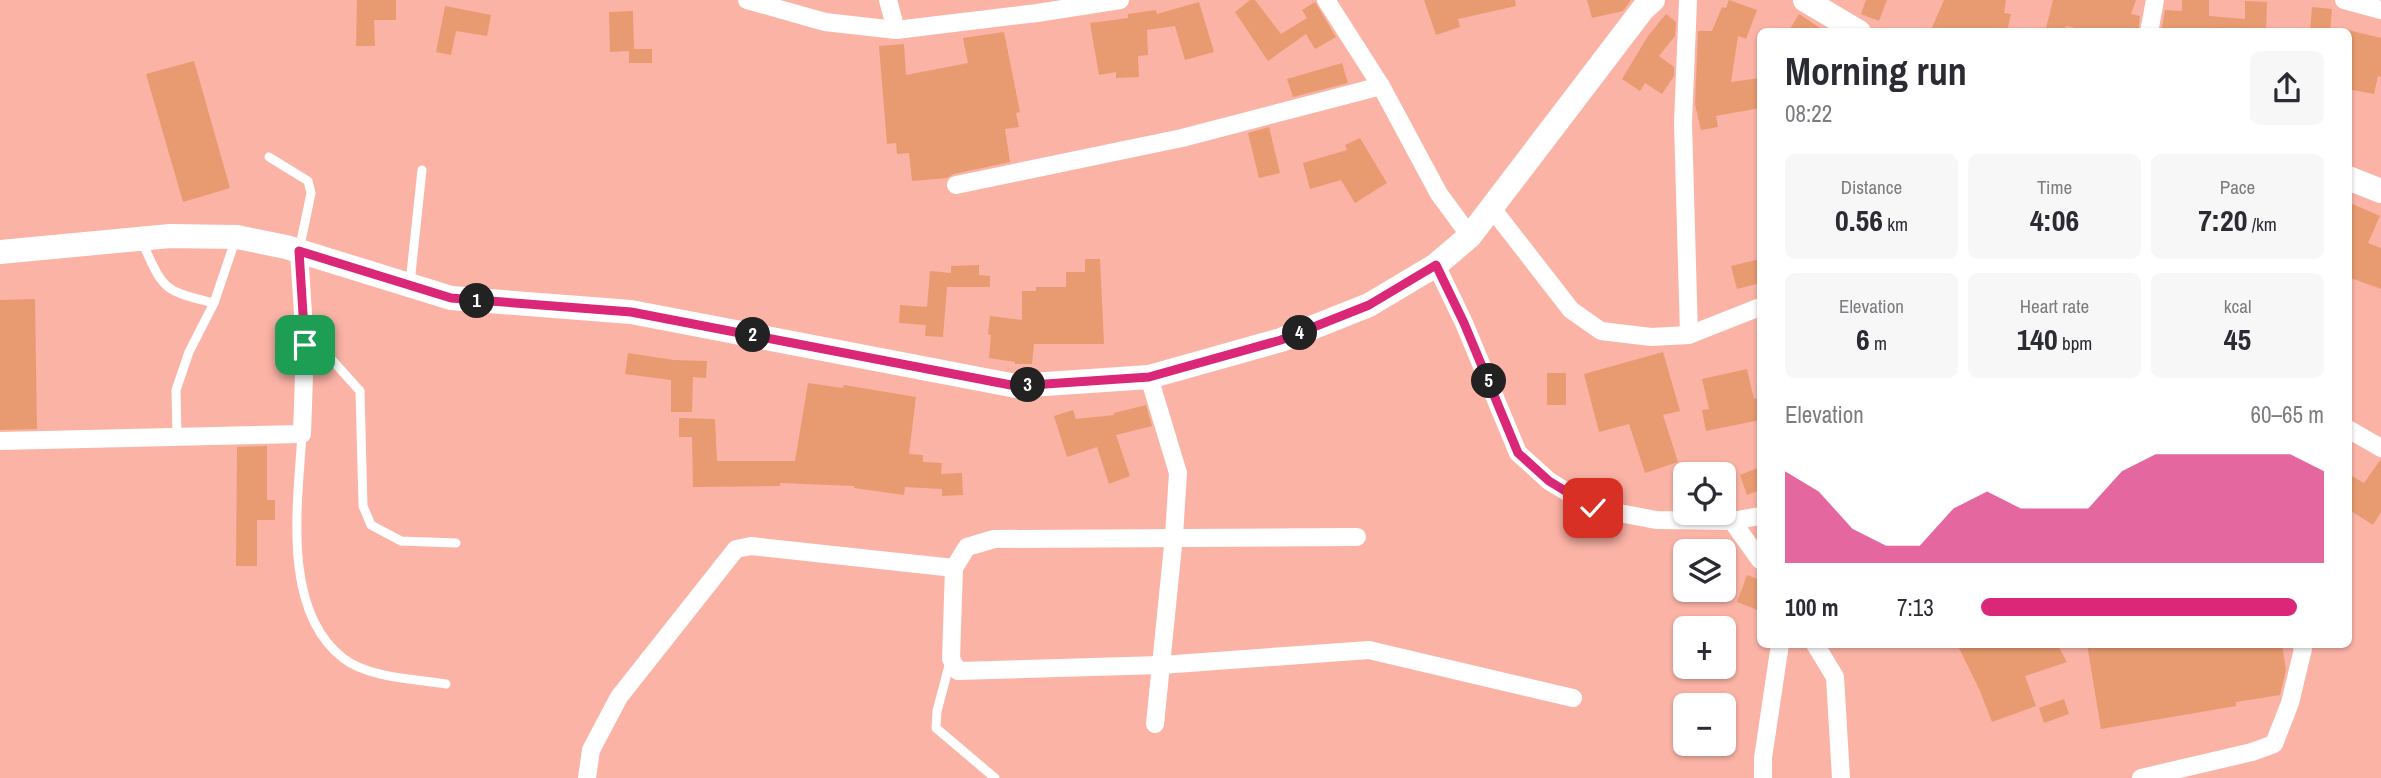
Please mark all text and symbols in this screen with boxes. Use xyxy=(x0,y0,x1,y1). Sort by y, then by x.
text: Morning run xyxy=(1785,46,1967,97)
button: share xyxy=(2250,51,2324,125)
text: 08:22 xyxy=(1785,98,1832,129)
text: Distance xyxy=(1841,174,1902,200)
text: Time xyxy=(2037,174,2072,200)
text: Pace xyxy=(2220,174,2255,200)
text: 0.56 xyxy=(1835,200,1883,240)
text: 4:06 xyxy=(2030,200,2079,240)
text: 7:20 xyxy=(2198,200,2247,240)
text: km xyxy=(1883,211,1908,237)
text: /km xyxy=(2247,211,2277,237)
pin: 1 xyxy=(460,284,494,318)
text: 1 xyxy=(472,287,481,313)
text: Elevation xyxy=(1839,293,1904,319)
text: Heart rate xyxy=(2020,293,2089,319)
text: kcal xyxy=(2224,293,2251,319)
pin xyxy=(275,315,335,375)
pin: 4 xyxy=(1282,316,1318,350)
pin: 2 xyxy=(736,318,770,352)
text: 4 xyxy=(1295,319,1304,345)
text: 6 xyxy=(1856,319,1870,359)
text: 140 xyxy=(2017,319,2058,359)
text: 45 xyxy=(2224,319,2251,359)
text: 2 xyxy=(748,321,757,347)
icon: arrive xyxy=(286,326,324,364)
text: m xyxy=(1870,330,1887,356)
text: bpm xyxy=(2058,330,2092,356)
pin: 5 xyxy=(1472,364,1506,398)
text: 5 xyxy=(1484,367,1493,393)
pin: 3 xyxy=(1010,368,1046,402)
text: 3 xyxy=(1023,371,1032,397)
text: Elevation xyxy=(1785,399,1864,430)
text: 60–65 m xyxy=(2251,399,2324,430)
map controls xyxy=(1673,462,1736,756)
button: locate xyxy=(1673,462,1736,525)
pin xyxy=(1563,478,1623,538)
icon: check xyxy=(1574,489,1612,527)
button: layers xyxy=(1673,539,1736,602)
text: 100 m xyxy=(1785,592,1838,623)
text: 7:13 xyxy=(1897,592,1934,623)
button: + xyxy=(1673,616,1736,679)
button: − xyxy=(1673,693,1736,756)

